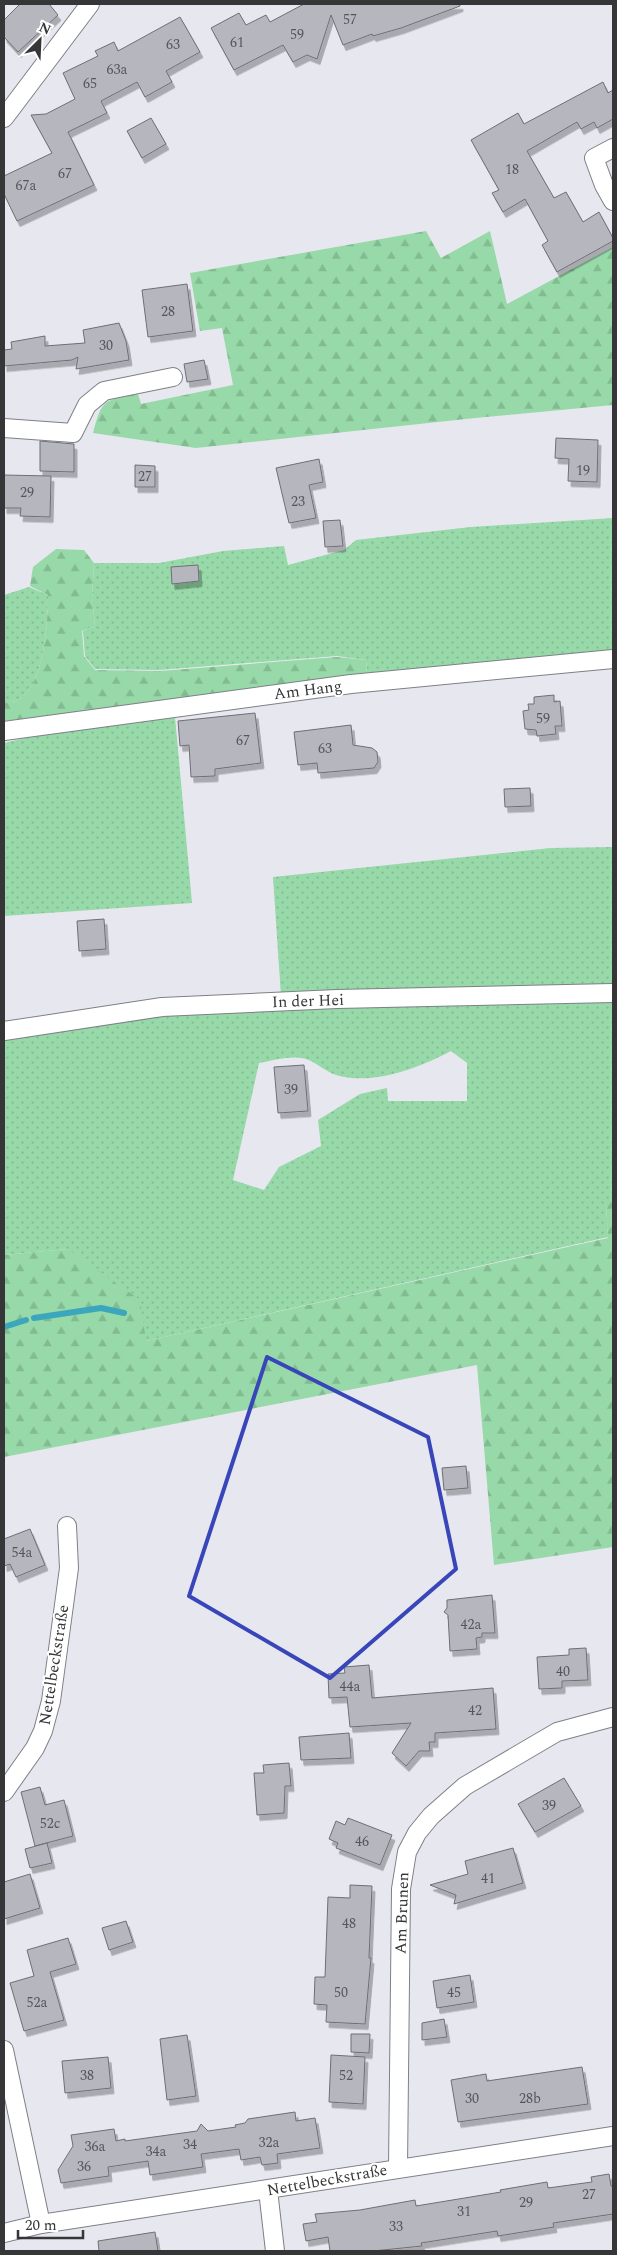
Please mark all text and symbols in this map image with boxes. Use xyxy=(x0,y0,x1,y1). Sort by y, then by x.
house number: 57 xyxy=(343,9,357,30)
north arrow xyxy=(15,15,65,65)
text: N xyxy=(36,17,55,40)
house number: 59 xyxy=(290,24,304,45)
house number: 61 xyxy=(230,32,244,53)
house number: 63 xyxy=(166,34,180,55)
house number: 63a xyxy=(107,59,128,80)
house number: 65 xyxy=(83,73,97,94)
house number: 18 xyxy=(505,159,519,180)
house number: 67 xyxy=(58,163,72,184)
house number: 67a xyxy=(16,175,37,196)
house number: 28 xyxy=(161,301,175,322)
house number: 30 xyxy=(99,335,113,356)
house number: 19 xyxy=(576,460,590,481)
house number: 27 xyxy=(138,466,152,487)
house number: 29 xyxy=(20,482,34,503)
house number: 23 xyxy=(291,491,305,512)
street label: Am Hang xyxy=(273,674,343,706)
house number: 59 xyxy=(536,708,550,729)
house number: 67 xyxy=(236,730,250,751)
house number: 63 xyxy=(318,738,332,759)
street label: In der Hei xyxy=(271,988,345,1014)
house number: 39 xyxy=(284,1079,298,1100)
house number: 54a xyxy=(12,1542,33,1563)
street label: Nettelbeckstraße xyxy=(33,1603,75,1727)
house number: 42a xyxy=(461,1614,482,1635)
house number: 40 xyxy=(556,1661,570,1682)
house number: 44a xyxy=(340,1676,361,1697)
house number: 42 xyxy=(468,1700,482,1721)
house number: 39 xyxy=(542,1795,556,1816)
house number: 52c xyxy=(40,1813,61,1834)
house number: 46 xyxy=(355,1831,369,1852)
house number: 41 xyxy=(481,1868,495,1889)
street label: Am Brunen xyxy=(389,1872,415,1954)
house number: 48 xyxy=(342,1913,356,1934)
house number: 50 xyxy=(334,1982,348,2003)
house number: 45 xyxy=(447,1982,461,2003)
house number: 52a xyxy=(27,1992,48,2013)
house number: 38 xyxy=(80,2065,94,2086)
house number: 52 xyxy=(339,2065,353,2086)
house number: 30 xyxy=(465,2088,479,2109)
house number: 28b xyxy=(519,2088,541,2109)
house number: 32a xyxy=(259,2132,280,2153)
house number: 34 xyxy=(183,2134,197,2155)
house number: 36a xyxy=(85,2136,106,2157)
house number: 34a xyxy=(146,2141,167,2162)
house number: 36 xyxy=(77,2156,91,2177)
street label: Nettelbeckstraße xyxy=(265,2158,389,2202)
house number: 27 xyxy=(582,2184,596,2205)
house number: 29 xyxy=(519,2192,533,2213)
house number: 31 xyxy=(457,2201,471,2222)
scale bar xyxy=(18,2208,82,2240)
text: 20 m xyxy=(25,2214,57,2237)
house number: 33 xyxy=(389,2216,403,2237)

